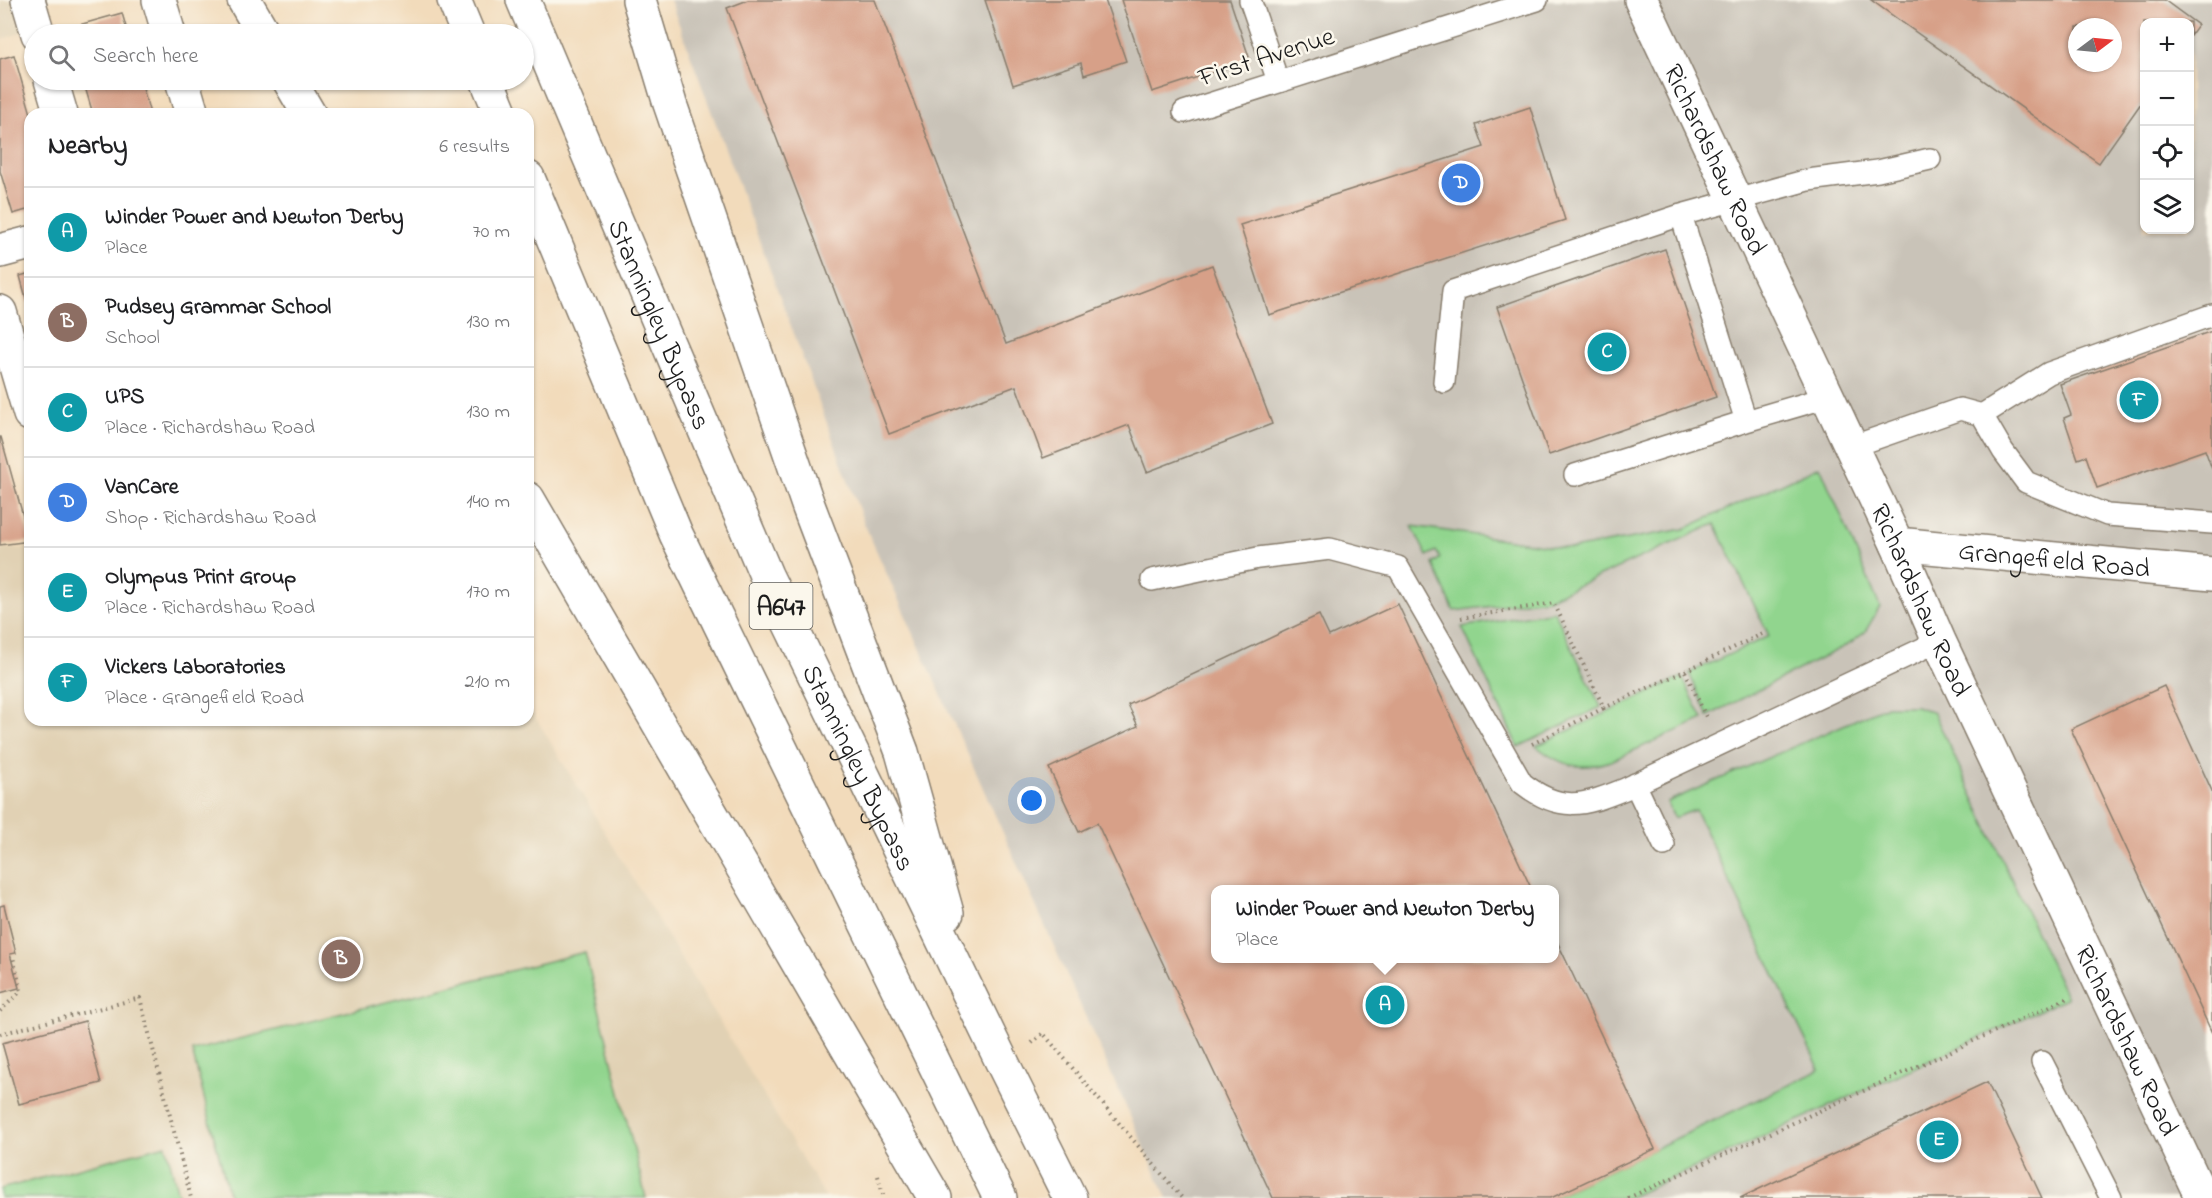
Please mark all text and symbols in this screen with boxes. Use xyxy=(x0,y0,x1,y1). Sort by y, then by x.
street label: First Avenue xyxy=(1193,18,1341,99)
north arrow xyxy=(2068,18,2122,72)
map controls xyxy=(2140,18,2194,234)
button: + xyxy=(2140,18,2194,72)
search box xyxy=(24,24,534,90)
icon: search xyxy=(45,41,78,74)
text: Search here xyxy=(93,41,198,73)
street label: Richardshaw Road xyxy=(1652,58,1775,262)
button: − xyxy=(2140,72,2194,126)
button: locate xyxy=(2140,126,2194,180)
text: Nearby xyxy=(48,128,127,166)
text: 6 results xyxy=(439,133,510,162)
pin: D xyxy=(1442,160,1480,206)
button: layers xyxy=(2140,180,2194,234)
text: Winder Power and Newton Derby xyxy=(105,202,404,234)
street label: Stanningley Bypass xyxy=(596,214,720,437)
text: A xyxy=(61,218,74,247)
text: 70 m xyxy=(473,218,510,247)
text: Place xyxy=(105,234,147,263)
text: Pudsey Grammar School xyxy=(105,292,331,324)
text: B xyxy=(61,308,74,337)
text: 130 m xyxy=(466,308,510,337)
text: School xyxy=(105,324,160,353)
pin: C xyxy=(1588,330,1626,374)
pin: F xyxy=(2120,378,2158,422)
text: UPS xyxy=(105,382,144,414)
text: C xyxy=(62,398,73,427)
text: 130 m xyxy=(466,398,510,427)
text: Place · Richardshaw Road xyxy=(105,414,315,443)
text: VanCare xyxy=(105,472,179,504)
text: D xyxy=(60,488,75,517)
text: 140 m xyxy=(466,488,510,517)
street label: Richardshaw Road xyxy=(1859,498,1979,703)
text: Shop · Richardshaw Road xyxy=(105,504,316,533)
street label: Grangefield Road xyxy=(1957,533,2152,590)
text: Olympus Print Group xyxy=(105,562,296,594)
text: E xyxy=(61,578,74,607)
text: 170 m xyxy=(466,578,510,607)
road number: A647 xyxy=(750,583,812,629)
text: Place · Richardshaw Road xyxy=(105,594,315,623)
text: Vickers Laboratories xyxy=(105,652,286,684)
street label: Stanningley Bypass xyxy=(790,659,924,878)
text: F xyxy=(61,668,74,697)
text: 210 m xyxy=(465,668,510,697)
text: Place · Grangefield Road xyxy=(105,684,304,713)
your location xyxy=(1017,786,1046,815)
popup xyxy=(1211,885,1559,963)
text: Winder Power and Newton Derby xyxy=(1236,894,1534,926)
text: Place xyxy=(1236,926,1278,955)
pin: B xyxy=(322,936,360,982)
street label: Richardshaw Road xyxy=(2063,939,2187,1143)
pin: A xyxy=(1366,982,1404,1028)
pin: E xyxy=(1920,1118,1958,1162)

